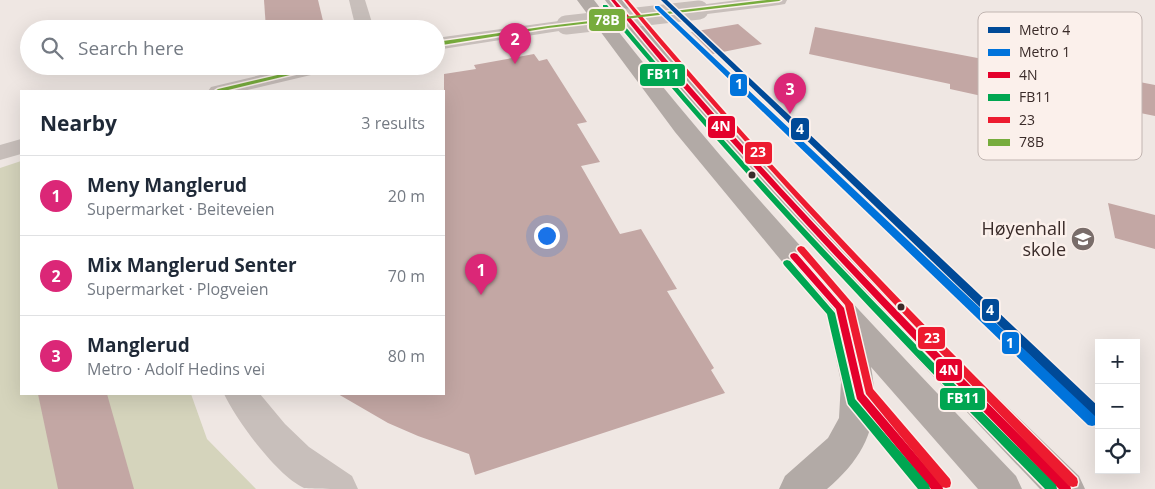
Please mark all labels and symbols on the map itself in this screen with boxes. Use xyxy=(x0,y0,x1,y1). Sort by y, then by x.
line badge: 78B xyxy=(588,8,626,32)
text: 78B xyxy=(594,10,620,29)
legend xyxy=(978,12,1142,160)
text: Metro 4 xyxy=(1019,20,1070,39)
pin: 2 xyxy=(499,23,531,64)
text: Metro 1 xyxy=(1019,42,1070,61)
line badge: FB11 xyxy=(639,63,686,87)
text: FB11 xyxy=(646,64,680,83)
text: 4N xyxy=(1019,65,1038,84)
line badge: 1 xyxy=(729,73,748,97)
pin: 3 xyxy=(774,73,806,114)
text: 1 xyxy=(735,74,743,93)
text: FB11 xyxy=(1019,87,1051,106)
text: 23 xyxy=(1019,110,1035,129)
line badge: 4N xyxy=(707,115,736,139)
text: 4N xyxy=(711,116,731,135)
line badge: 4 xyxy=(790,117,810,141)
text: 4 xyxy=(796,119,804,138)
text: 78B xyxy=(1019,132,1044,151)
line badge: 23 xyxy=(744,141,773,165)
text: 23 xyxy=(750,142,766,161)
unlabelled marker xyxy=(747,170,757,180)
place label: Høyenhall skole xyxy=(982,216,1066,261)
your location xyxy=(534,223,560,249)
school or university icon: Høyenhall skole xyxy=(1070,226,1096,252)
pin: 1 xyxy=(465,254,497,295)
line badge: 4 xyxy=(981,298,1000,322)
text: 4 xyxy=(986,300,994,319)
unlabelled marker xyxy=(896,302,906,312)
line badge: 23 xyxy=(917,326,946,350)
text: 23 xyxy=(924,328,940,347)
line badge: 1 xyxy=(1001,331,1020,355)
text: 1 xyxy=(1006,333,1014,352)
line badge: 4N xyxy=(935,358,963,382)
text: 4N xyxy=(939,360,959,379)
line badge: FB11 xyxy=(939,387,986,411)
text: FB11 xyxy=(946,388,980,407)

